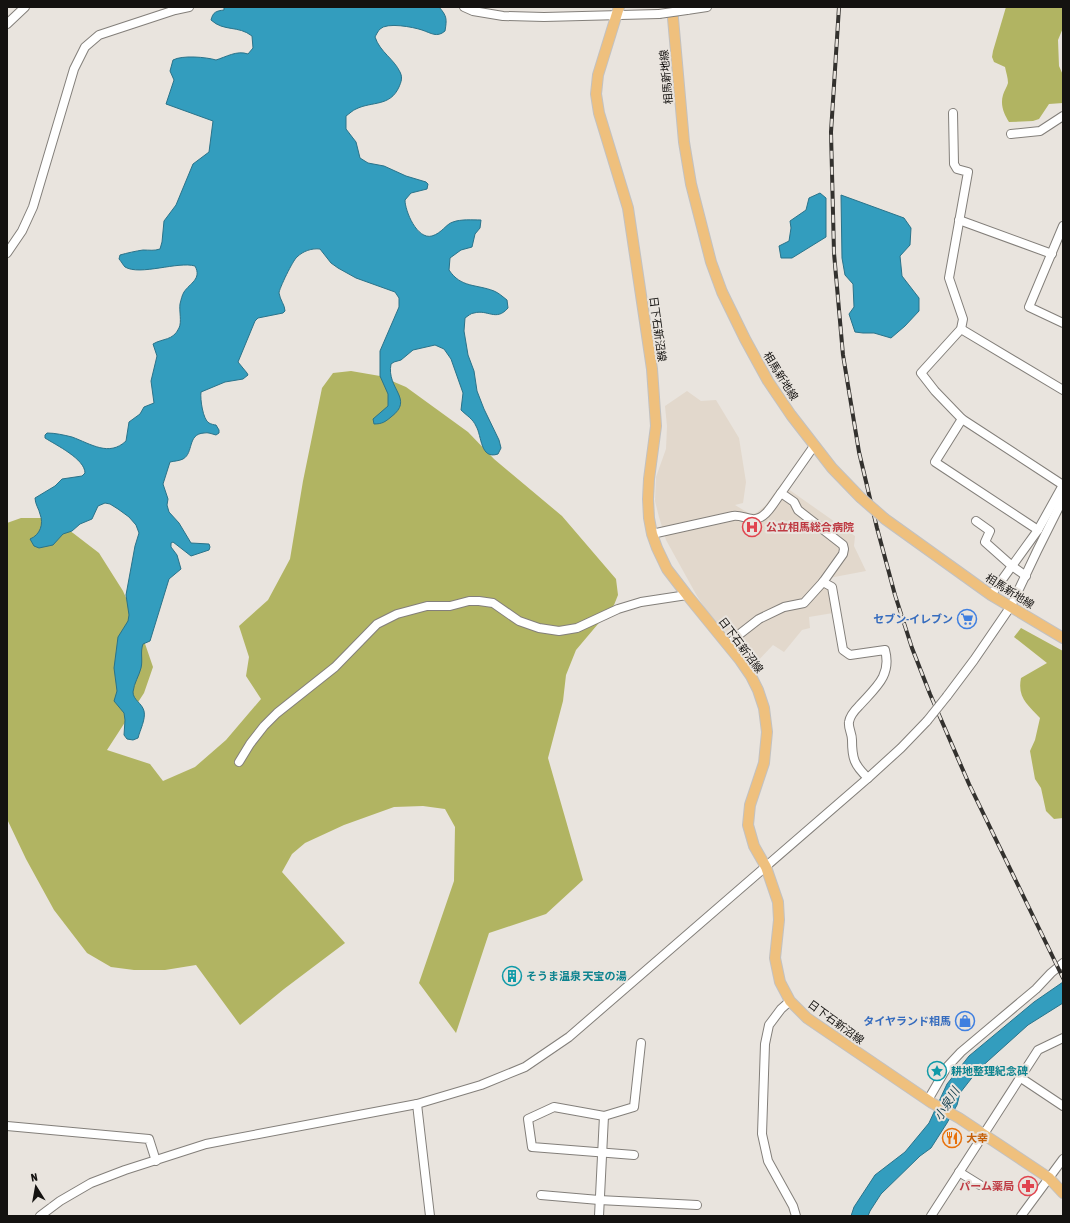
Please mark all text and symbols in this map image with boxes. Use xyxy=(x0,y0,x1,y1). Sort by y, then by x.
street label: 相馬新地線 xyxy=(658,49,674,105)
street label: 日下石新沼線 xyxy=(647,295,669,363)
street label: 相馬新地線 xyxy=(761,349,801,403)
hospital icon: 公立相馬総合病院 xyxy=(741,516,763,538)
place label: 公立相馬総合病院 xyxy=(766,521,854,533)
street label: 相馬新地線 xyxy=(983,571,1037,611)
supermarket icon: セブン-イレブン xyxy=(956,608,978,630)
place label: セブン-イレブン xyxy=(873,613,953,625)
street label: 日下石新沼線 xyxy=(716,615,766,675)
building icon: そうま温泉 天宝の湯 xyxy=(501,965,523,987)
place label: そうま温泉 天宝の湯 xyxy=(526,970,627,982)
street label: 日下石新沼線 xyxy=(806,998,866,1046)
shop icon: タイヤランド相馬 xyxy=(954,1010,976,1032)
place label: タイヤランド相馬 xyxy=(863,1015,951,1027)
place icon: 耕地整理紀念碑 xyxy=(926,1060,948,1082)
place label: 耕地整理紀念碑 xyxy=(951,1065,1028,1077)
water label: 小泉川 xyxy=(932,1083,964,1123)
restaurant icon: 大幸 xyxy=(941,1127,963,1149)
place label: 大幸 xyxy=(966,1132,988,1144)
north arrow xyxy=(16,1167,56,1207)
text: N xyxy=(30,1171,38,1184)
pharmacy icon: パーム薬局 xyxy=(1017,1175,1039,1197)
place label: パーム薬局 xyxy=(959,1180,1014,1192)

